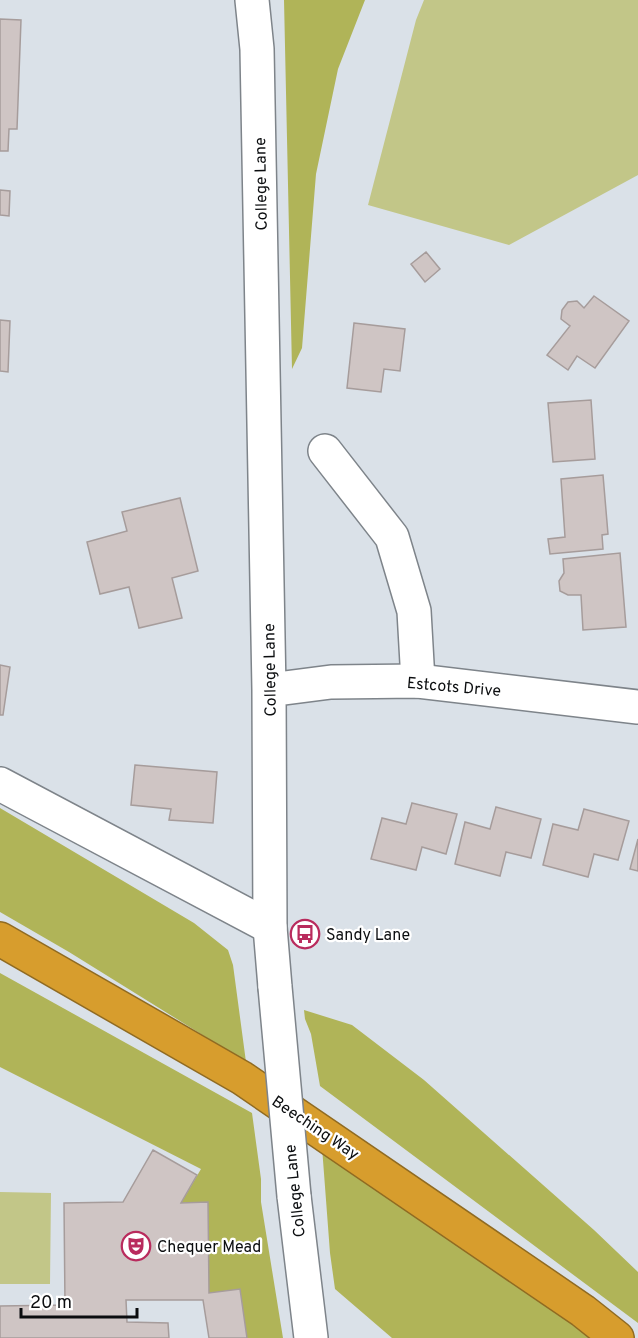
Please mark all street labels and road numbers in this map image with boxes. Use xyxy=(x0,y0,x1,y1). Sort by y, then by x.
street label: College Lane xyxy=(251,137,273,231)
street label: College Lane xyxy=(260,623,282,717)
street label: Estcots Drive xyxy=(406,674,502,702)
street label: Beeching Way xyxy=(267,1092,362,1165)
street label: College Lane xyxy=(281,1143,311,1238)

